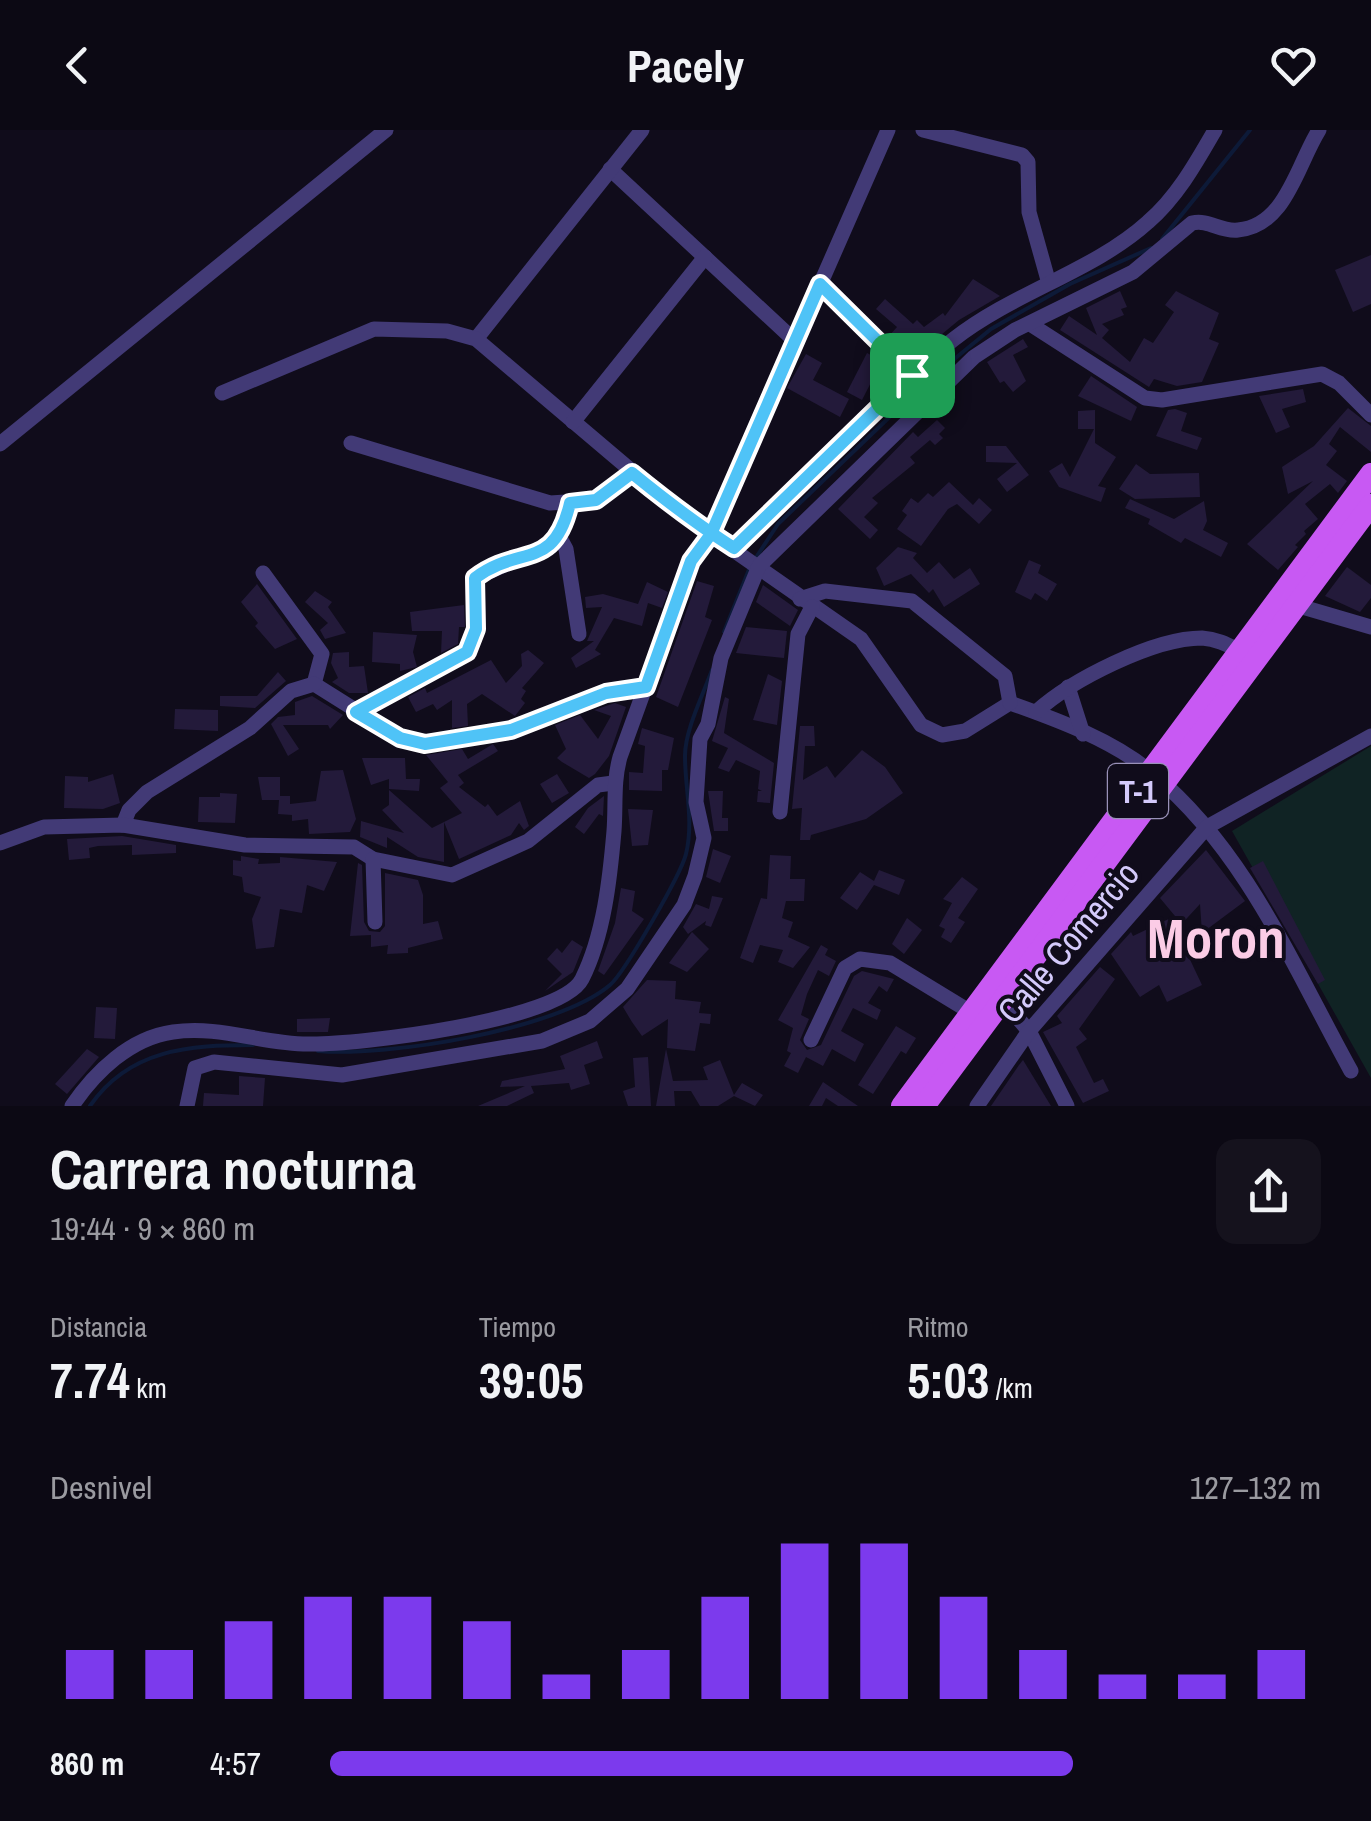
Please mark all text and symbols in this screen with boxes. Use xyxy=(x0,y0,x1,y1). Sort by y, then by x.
text: Pacely xyxy=(627,35,744,96)
icon: back xyxy=(50,38,105,93)
icon: heart xyxy=(1266,38,1321,93)
pin xyxy=(870,333,955,418)
icon: arrive xyxy=(885,348,940,403)
road number: T-1 xyxy=(1108,764,1168,818)
street label: Calle Comercio xyxy=(986,851,1150,1033)
district label: Moron xyxy=(1147,901,1285,975)
text: Carrera nocturna xyxy=(50,1132,416,1206)
button: share xyxy=(1216,1139,1321,1244)
text: 19:44 · 9 × 860 m xyxy=(50,1207,255,1250)
text: Distancia xyxy=(50,1308,147,1346)
text: Tiempo xyxy=(479,1308,556,1346)
text: Ritmo xyxy=(907,1308,969,1346)
text: 7.74 xyxy=(50,1346,130,1414)
text: 39:05 xyxy=(479,1346,584,1414)
text: 5:03 xyxy=(907,1346,989,1414)
text: km xyxy=(130,1369,167,1407)
text: /km xyxy=(989,1369,1033,1407)
text: Desnivel xyxy=(50,1466,152,1509)
text: 127–132 m xyxy=(1190,1466,1321,1509)
text: 860 m xyxy=(50,1742,124,1785)
text: 4:57 xyxy=(210,1742,261,1785)

